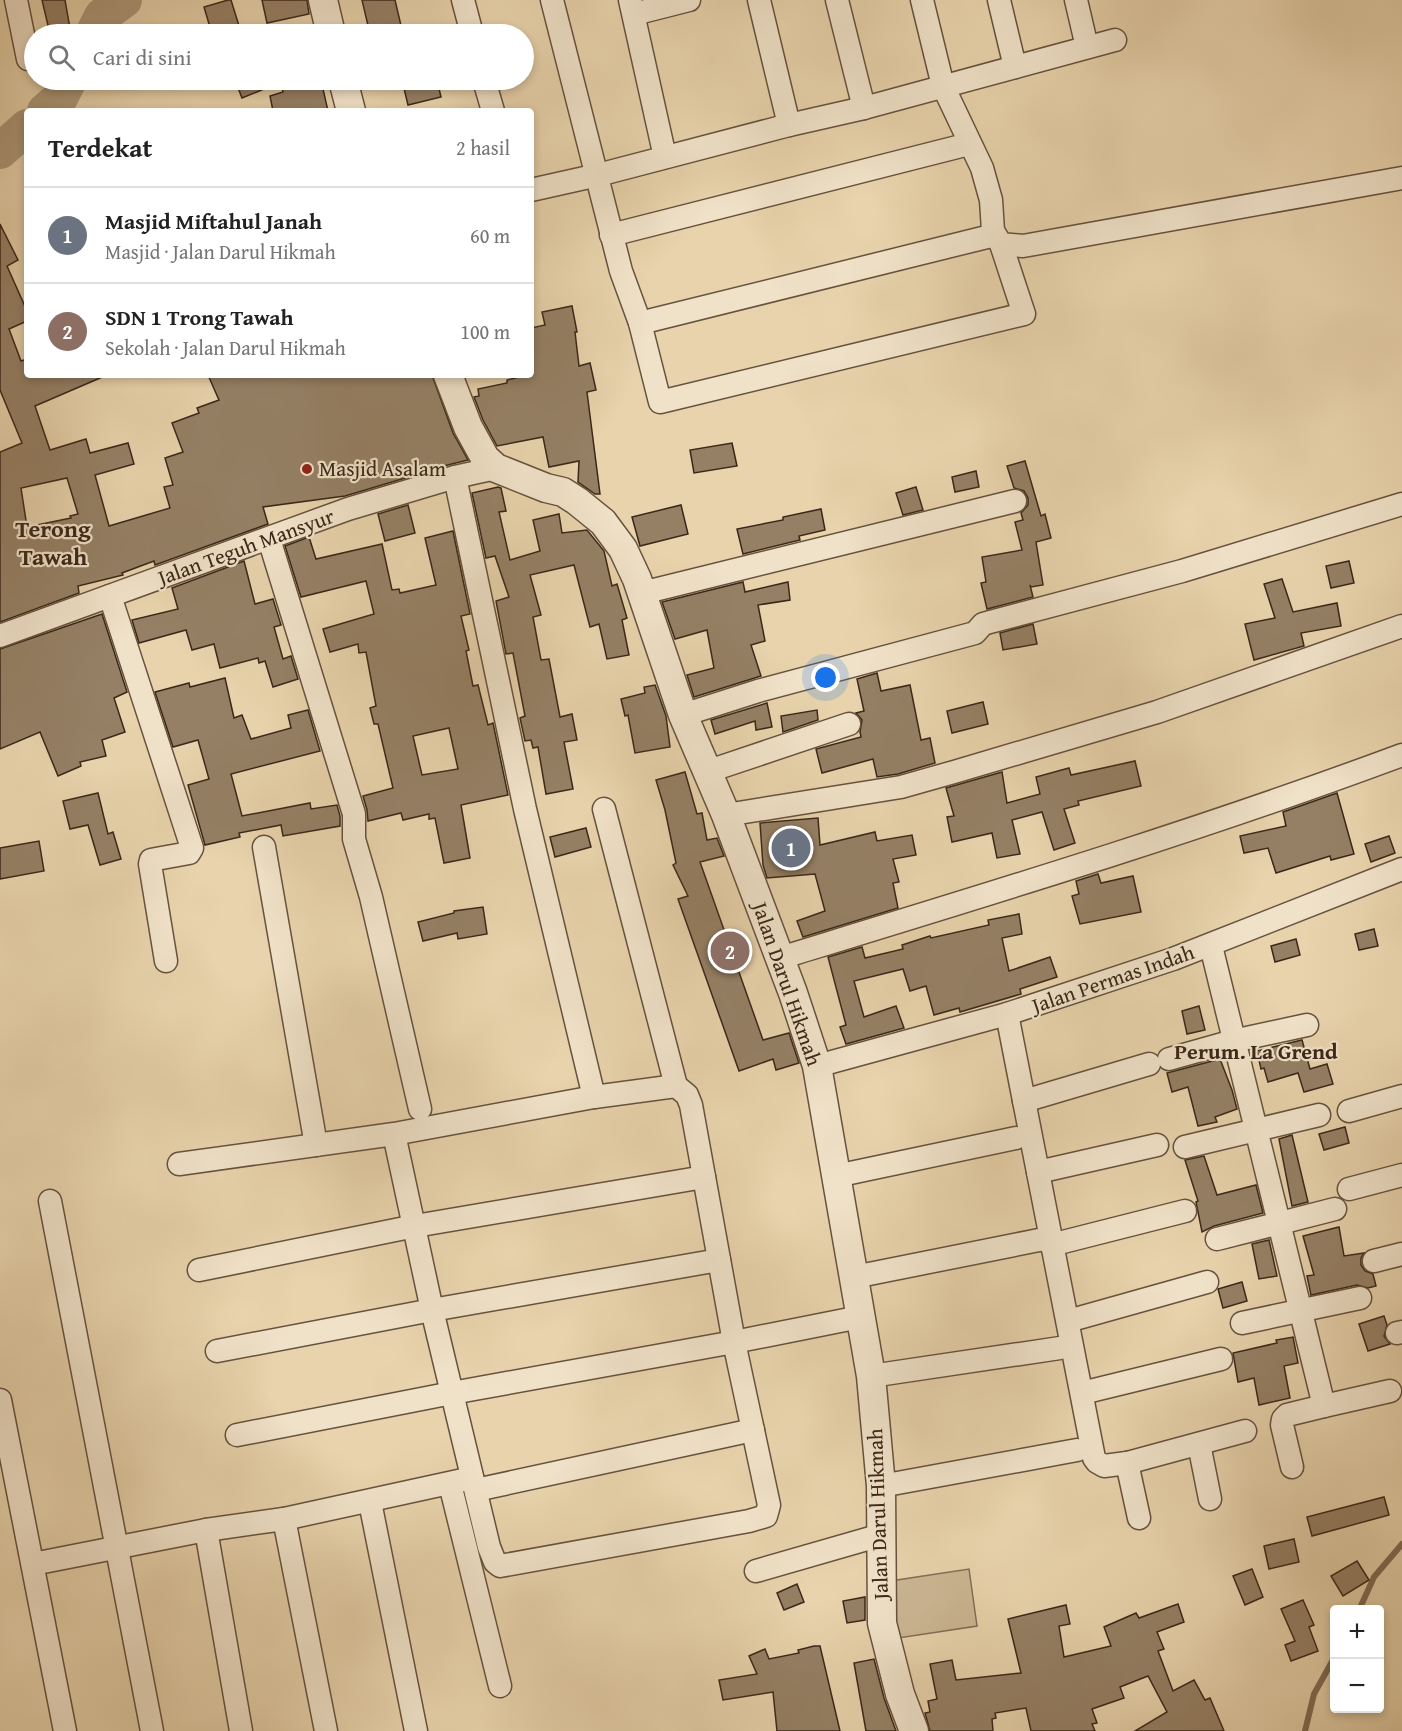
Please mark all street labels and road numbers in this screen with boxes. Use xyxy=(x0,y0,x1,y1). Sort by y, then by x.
street label: Jalan Teguh Mansyur xyxy=(151,500,339,594)
street label: Jalan Darul Hikmah xyxy=(744,895,830,1070)
street label: Jalan Permas Indah xyxy=(1025,936,1198,1022)
street label: Jalan Darul Hikmah xyxy=(859,1428,896,1603)

